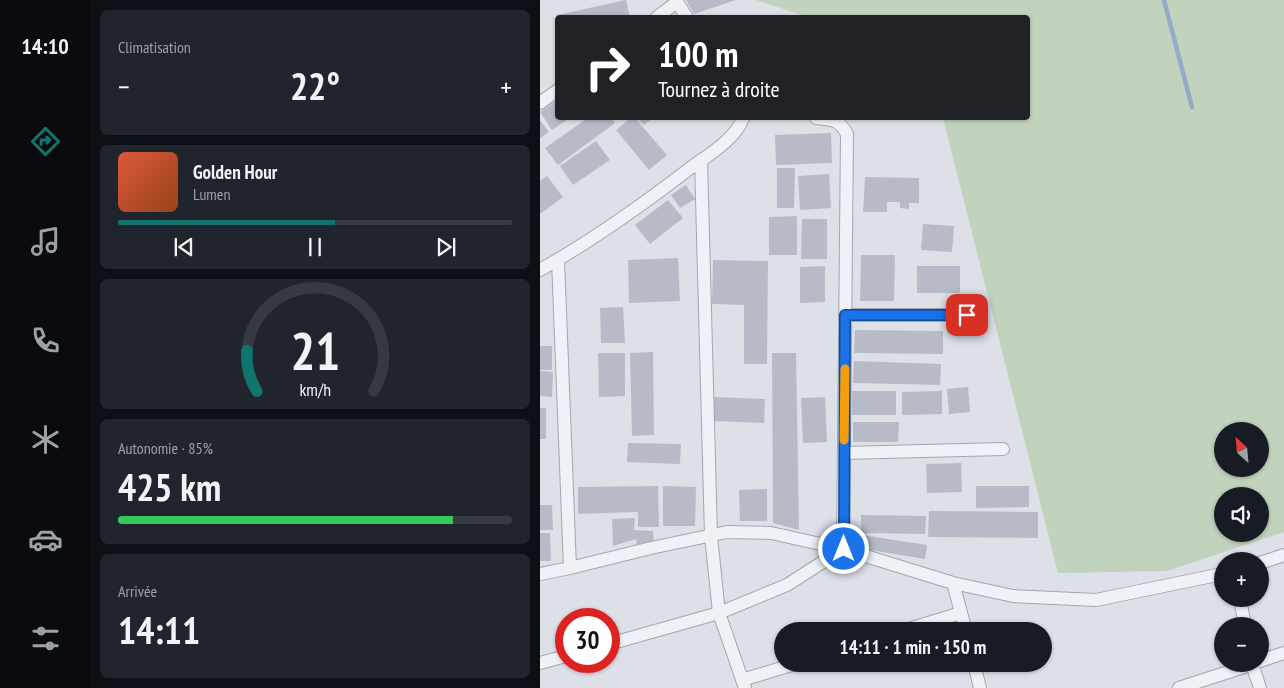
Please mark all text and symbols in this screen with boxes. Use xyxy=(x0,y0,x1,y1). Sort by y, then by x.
text: 100 m xyxy=(658,31,739,77)
text: 14:10 xyxy=(21,32,69,60)
icon: right xyxy=(575,35,640,100)
text: Climatisation xyxy=(118,37,191,57)
text: 22° xyxy=(290,61,340,110)
text: − xyxy=(118,68,130,105)
text: + xyxy=(500,68,512,105)
text: Tournez à droite xyxy=(658,75,780,103)
icon: directions xyxy=(28,124,63,159)
text: Golden Hour xyxy=(193,160,277,184)
text: Lumen xyxy=(193,184,230,204)
icon: music xyxy=(28,224,63,259)
icon: previous xyxy=(170,233,198,261)
icon: pause xyxy=(301,233,329,261)
icon: next xyxy=(432,233,460,261)
pin xyxy=(946,294,988,336)
icon: arrive xyxy=(953,301,981,329)
text: 21 xyxy=(290,317,340,384)
icon: phone xyxy=(28,323,63,358)
text: km/h xyxy=(299,378,331,401)
icon: climate xyxy=(28,422,63,457)
north arrow xyxy=(1214,422,1269,478)
map controls xyxy=(1214,422,1269,672)
text: Autonomie · 85% xyxy=(118,438,213,458)
text: 425 km xyxy=(118,462,221,511)
button: sound xyxy=(1214,487,1269,542)
icon: car xyxy=(28,522,63,557)
position arrow xyxy=(817,522,869,574)
button: + xyxy=(1214,552,1269,607)
text: Arrivée xyxy=(118,581,157,601)
text: 14:11 xyxy=(118,605,200,654)
speed limit sign: 30 xyxy=(555,608,620,673)
button: − xyxy=(1214,617,1269,672)
icon: filters xyxy=(28,621,63,656)
text: 14:11 · 1 min · 150 m xyxy=(840,635,986,659)

